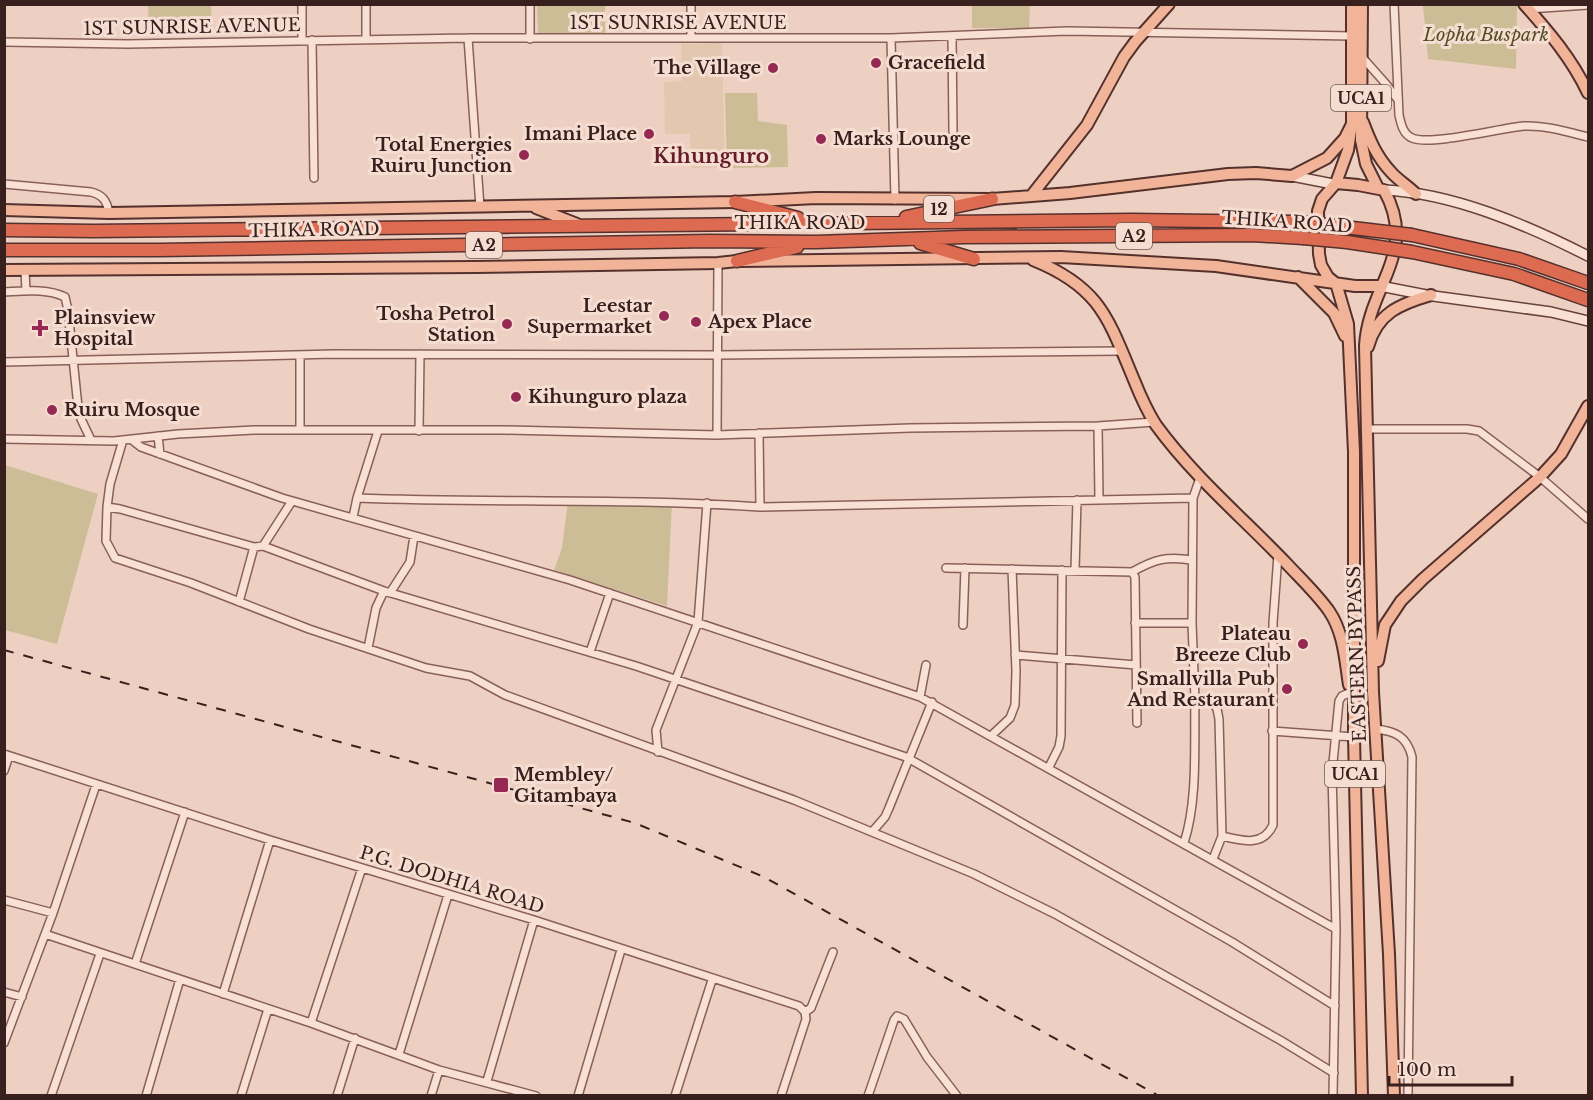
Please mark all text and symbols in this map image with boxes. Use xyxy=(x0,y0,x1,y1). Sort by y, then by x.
street label: 1ST SUNRISE AVENUE xyxy=(569,12,787,34)
street label: 1ST SUNRISE AVENUE xyxy=(83,14,301,40)
park label: Lopha Buspark xyxy=(1422,24,1549,46)
place label: Gracefield xyxy=(888,52,986,74)
marker: Gracefield xyxy=(869,56,883,70)
place label: The Village xyxy=(653,57,761,79)
marker: The Village xyxy=(766,61,780,75)
road number: UCA1 xyxy=(1331,85,1391,111)
place label: Imani Place xyxy=(524,123,637,145)
marker: Imani Place xyxy=(642,127,656,141)
place label: Marks Lounge xyxy=(833,128,971,150)
marker: Marks Lounge xyxy=(814,132,828,146)
place label: Total Energies Ruiru Junction xyxy=(370,134,512,177)
district label: Kihunguro xyxy=(653,144,769,168)
marker: Total Energies Ruiru Junction xyxy=(517,148,531,162)
road number: 12 xyxy=(924,196,954,222)
street label: THIKA ROAD xyxy=(1221,206,1353,238)
street label: THIKA ROAD xyxy=(734,212,866,234)
street label: THIKA ROAD xyxy=(248,218,380,242)
road number: A2 xyxy=(1116,223,1152,249)
road number: A2 xyxy=(466,232,502,258)
place label: Leestar Supermarket xyxy=(527,295,652,338)
place label: Tosha Petrol Station xyxy=(376,303,496,346)
place label: Plainsview Hospital xyxy=(54,307,156,350)
marker: Leestar Supermarket xyxy=(657,309,671,323)
place label: Apex Place xyxy=(707,311,812,333)
marker: Apex Place xyxy=(689,315,703,329)
marker: Tosha Petrol Station xyxy=(500,317,514,331)
marker: Plainsview Hospital xyxy=(31,319,49,337)
place label: Kihunguro plaza xyxy=(528,386,688,408)
marker: Kihunguro plaza xyxy=(509,390,523,404)
place label: Ruiru Mosque xyxy=(64,399,200,421)
marker: Ruiru Mosque xyxy=(45,403,59,417)
street label: EASTERN BYPASS xyxy=(1343,565,1371,743)
place label: Plateau Breeze Club xyxy=(1175,623,1291,666)
marker: Plateau Breeze Club xyxy=(1296,637,1310,651)
place label: Smallvilla Pub And Restaurant xyxy=(1126,668,1275,711)
marker: Smallvilla Pub And Restaurant xyxy=(1280,682,1294,696)
road number: UCA1 xyxy=(1325,761,1385,787)
place label: Membley/ Gitambaya xyxy=(514,764,618,807)
marker: Membley/ Gitambaya xyxy=(492,776,510,794)
street label: P.G. DODHIA ROAD xyxy=(357,841,547,919)
scale bar xyxy=(1389,1049,1512,1087)
text: 100 m xyxy=(1398,1059,1456,1081)

